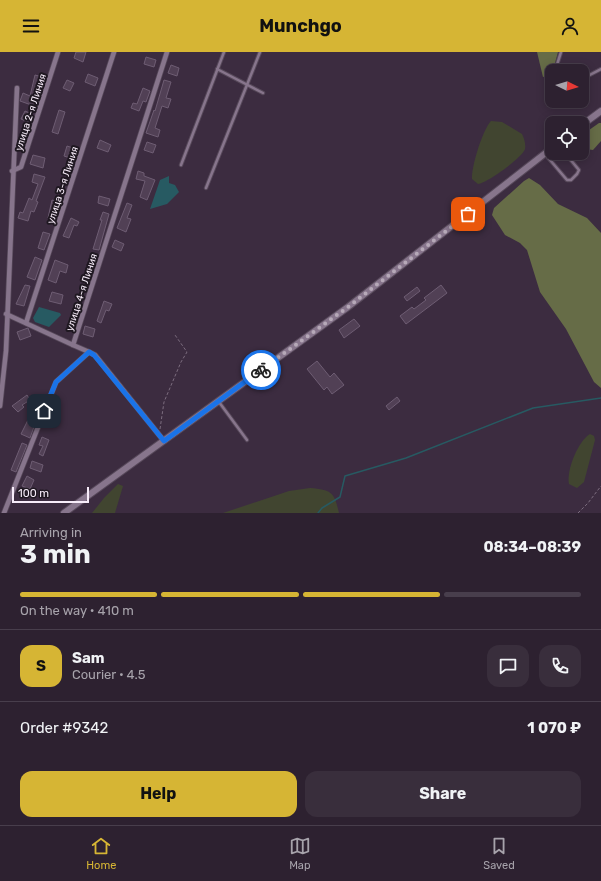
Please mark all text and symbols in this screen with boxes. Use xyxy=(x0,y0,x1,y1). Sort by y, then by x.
icon: menu xyxy=(20,15,42,37)
text: Munchgo xyxy=(259,15,342,37)
icon: person xyxy=(559,15,581,37)
north arrow xyxy=(545,64,589,108)
map controls xyxy=(545,64,589,160)
street label: улица 2-я Линия xyxy=(13,72,49,152)
button: locate xyxy=(545,116,589,160)
street label: улица 3-я Линия xyxy=(45,145,81,226)
pin xyxy=(451,197,485,231)
icon: bag xyxy=(457,203,479,225)
street label: улица 4-я Линия xyxy=(64,252,100,333)
courier xyxy=(241,350,281,390)
icon: bike xyxy=(250,359,272,381)
pin xyxy=(27,394,61,428)
icon: home xyxy=(33,400,55,422)
scale bar xyxy=(12,485,89,504)
text: 100 m xyxy=(18,487,49,500)
text: Arriving in xyxy=(20,525,82,540)
text: 08:34–08:39 xyxy=(483,538,581,556)
text: 3 min xyxy=(20,539,91,570)
text: On the way · 410 m xyxy=(20,603,134,618)
button: chat xyxy=(487,645,529,687)
button: phone xyxy=(539,645,581,687)
text: Sam xyxy=(72,649,105,667)
text: S xyxy=(36,657,46,675)
text: Courier · 4.5 xyxy=(72,667,146,682)
text: Order #9342 xyxy=(20,719,108,737)
text: 1 070 ₽ xyxy=(527,719,581,737)
button: Help xyxy=(20,771,297,817)
button: Share xyxy=(305,771,581,817)
tab: Home xyxy=(86,835,116,872)
tab: Map xyxy=(289,835,311,872)
tab: Saved xyxy=(483,835,515,872)

